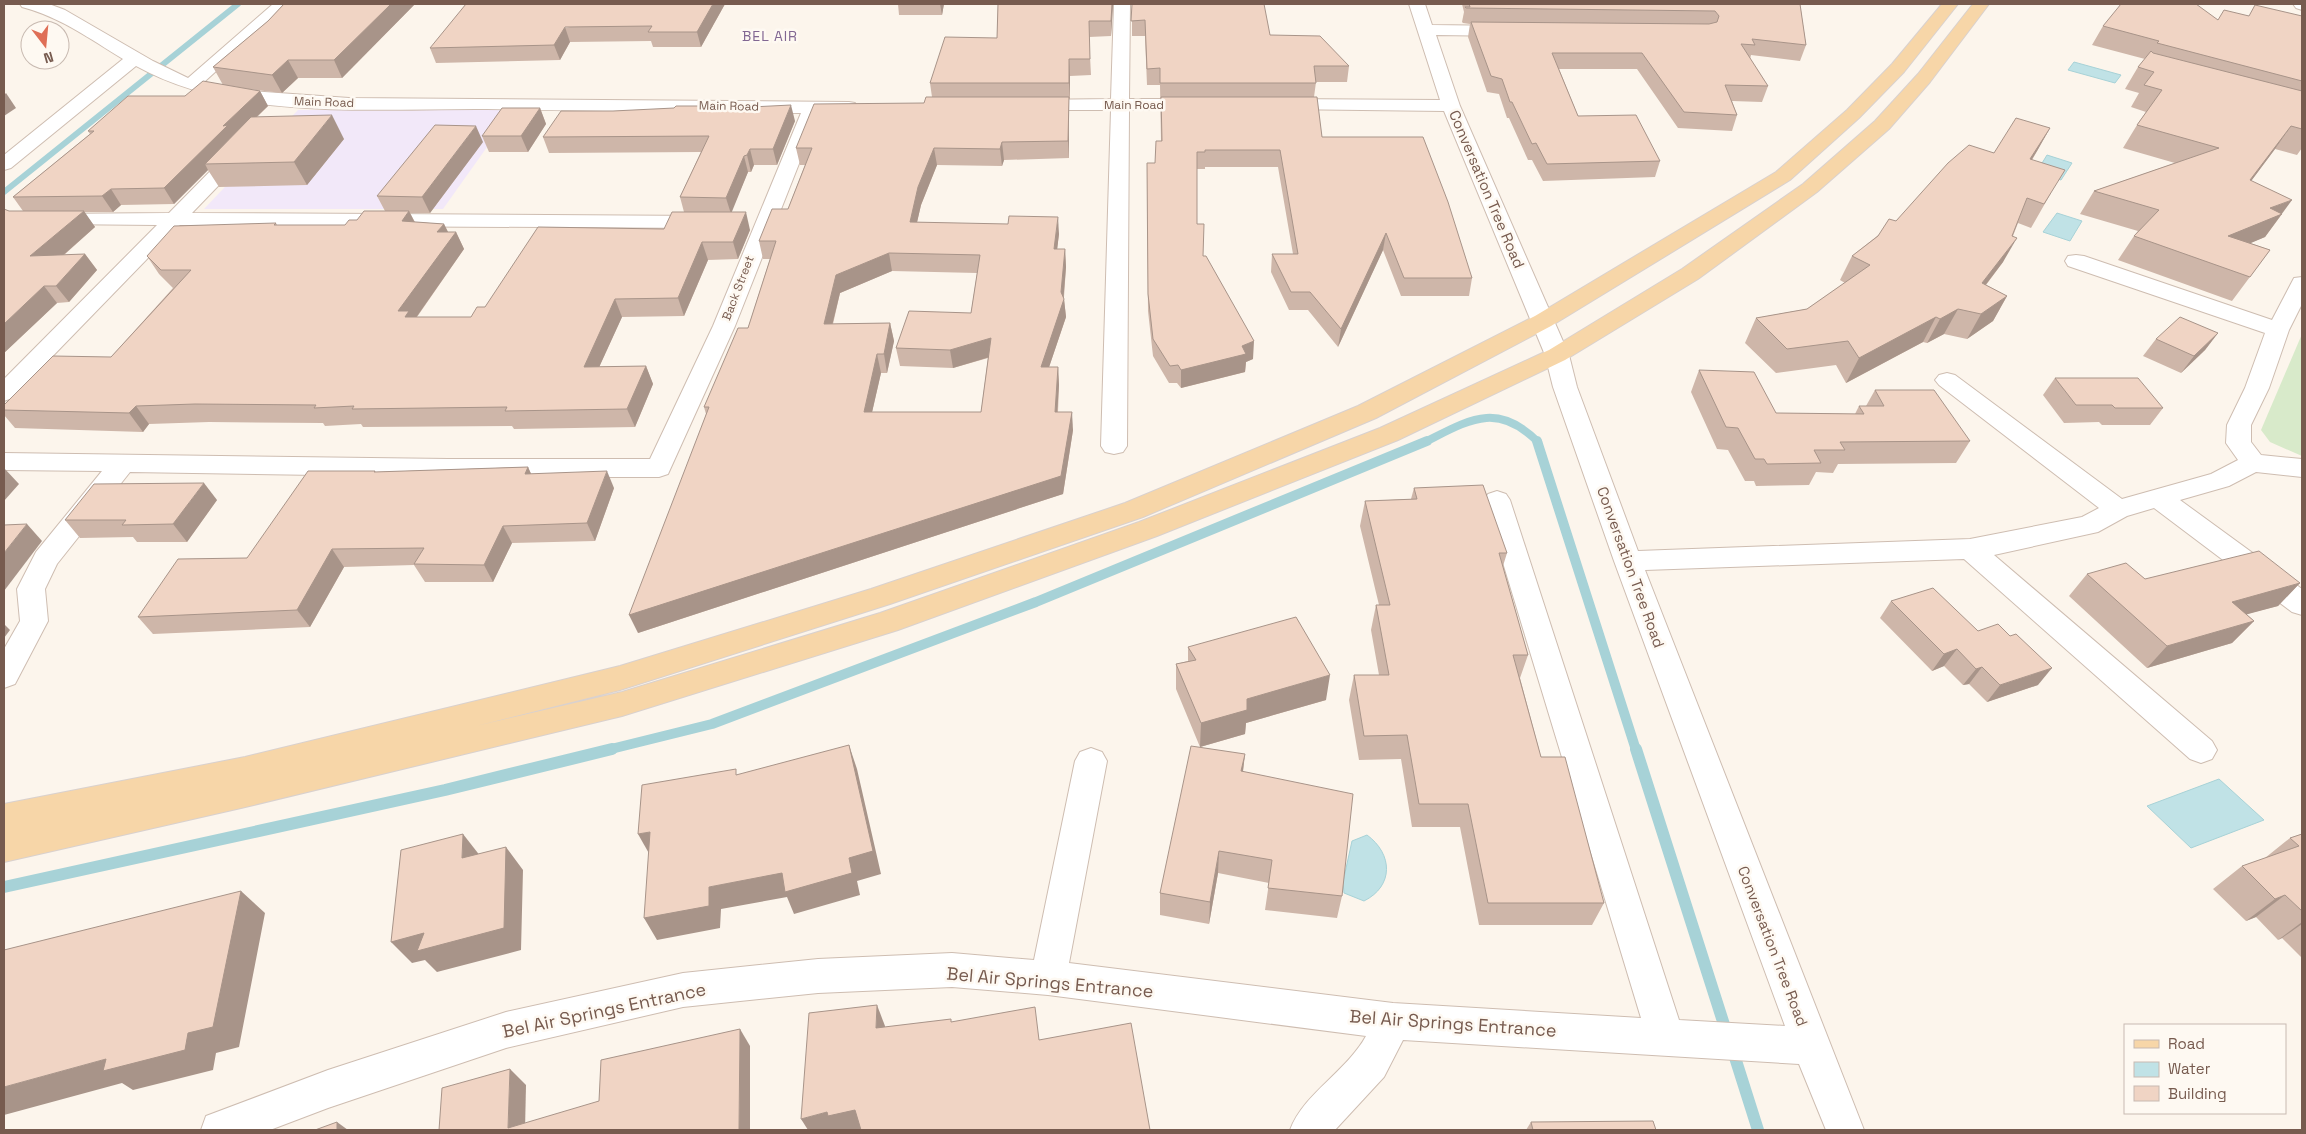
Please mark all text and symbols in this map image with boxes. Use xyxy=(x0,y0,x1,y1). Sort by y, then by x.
north arrow xyxy=(20,20,70,70)
district label: BEL AIR xyxy=(742,27,798,45)
text: N xyxy=(42,48,56,67)
street label: Main Road xyxy=(294,93,354,111)
street label: Main Road xyxy=(699,97,759,115)
street label: Main Road xyxy=(1104,97,1164,113)
street label: Conversation Tree Road xyxy=(1445,107,1529,271)
street label: Back Street xyxy=(718,253,758,323)
street label: Conversation Tree Road xyxy=(1593,484,1669,650)
street label: Conversation Tree Road xyxy=(1734,863,1812,1029)
street label: Bel Air Springs Entrance xyxy=(946,962,1154,1002)
street label: Bel Air Springs Entrance xyxy=(500,977,708,1043)
street label: Bel Air Springs Entrance xyxy=(1349,1004,1557,1042)
legend xyxy=(2124,1024,2286,1114)
text: Road xyxy=(2168,1034,2205,1053)
text: Water xyxy=(2168,1059,2211,1078)
text: Building xyxy=(2168,1084,2227,1103)

